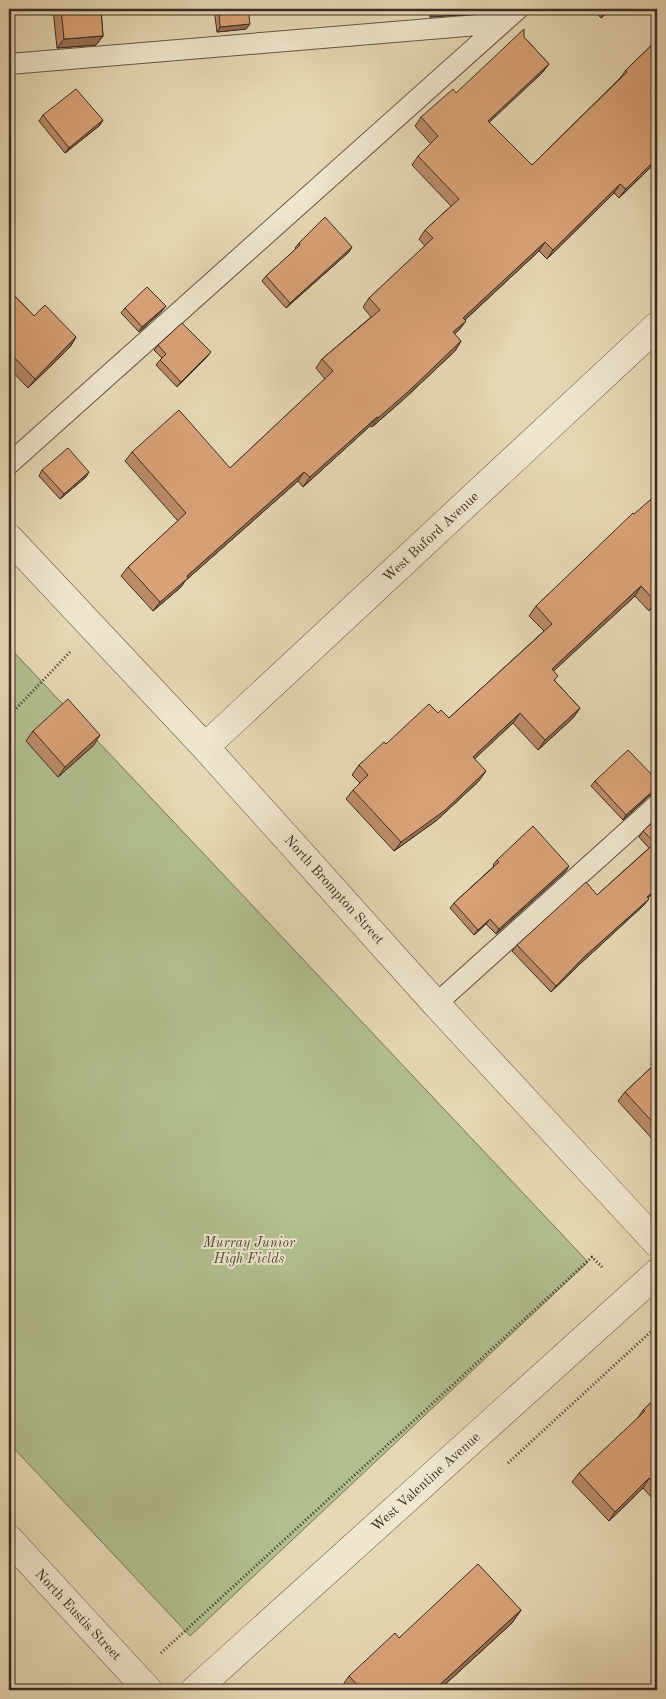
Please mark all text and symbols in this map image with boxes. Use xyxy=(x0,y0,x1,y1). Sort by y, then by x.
street label: West Buford Avenue xyxy=(380,489,482,585)
street label: North Brompton Street xyxy=(282,833,386,947)
park label: Murray Junior High Fields xyxy=(202,1236,296,1267)
street label: West Valentine Avenue xyxy=(369,1430,483,1534)
street label: North Eustis Street xyxy=(32,1567,124,1663)

